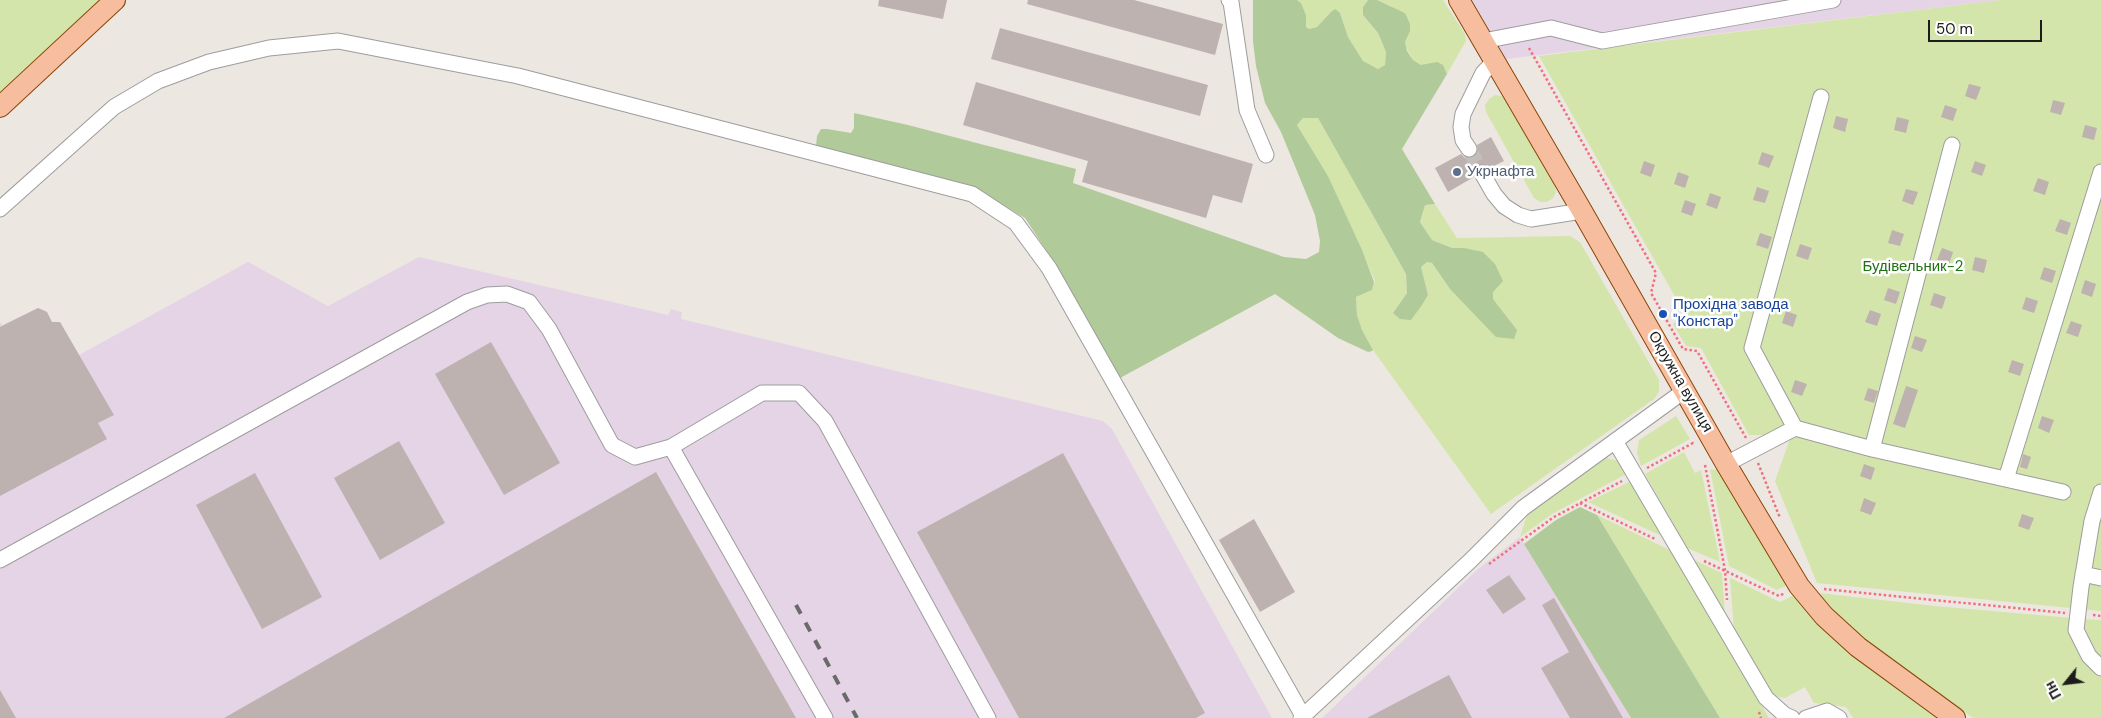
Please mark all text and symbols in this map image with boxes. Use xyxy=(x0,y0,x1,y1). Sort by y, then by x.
scale bar xyxy=(1931,10,2045,42)
text: 50 m xyxy=(1936,19,1973,39)
place label: Укрнафта xyxy=(1467,163,1534,181)
marker: Укрнафта xyxy=(1451,166,1463,178)
park label: Будівельник-2 xyxy=(1863,258,1963,276)
place label: Прохідна завода "Констар" xyxy=(1673,296,1789,331)
marker: Прохідна завода "Констар" xyxy=(1657,308,1669,320)
street label: Окружна вулиця xyxy=(1644,328,1716,436)
north arrow xyxy=(2041,658,2091,708)
text: Пн xyxy=(2041,678,2065,703)

